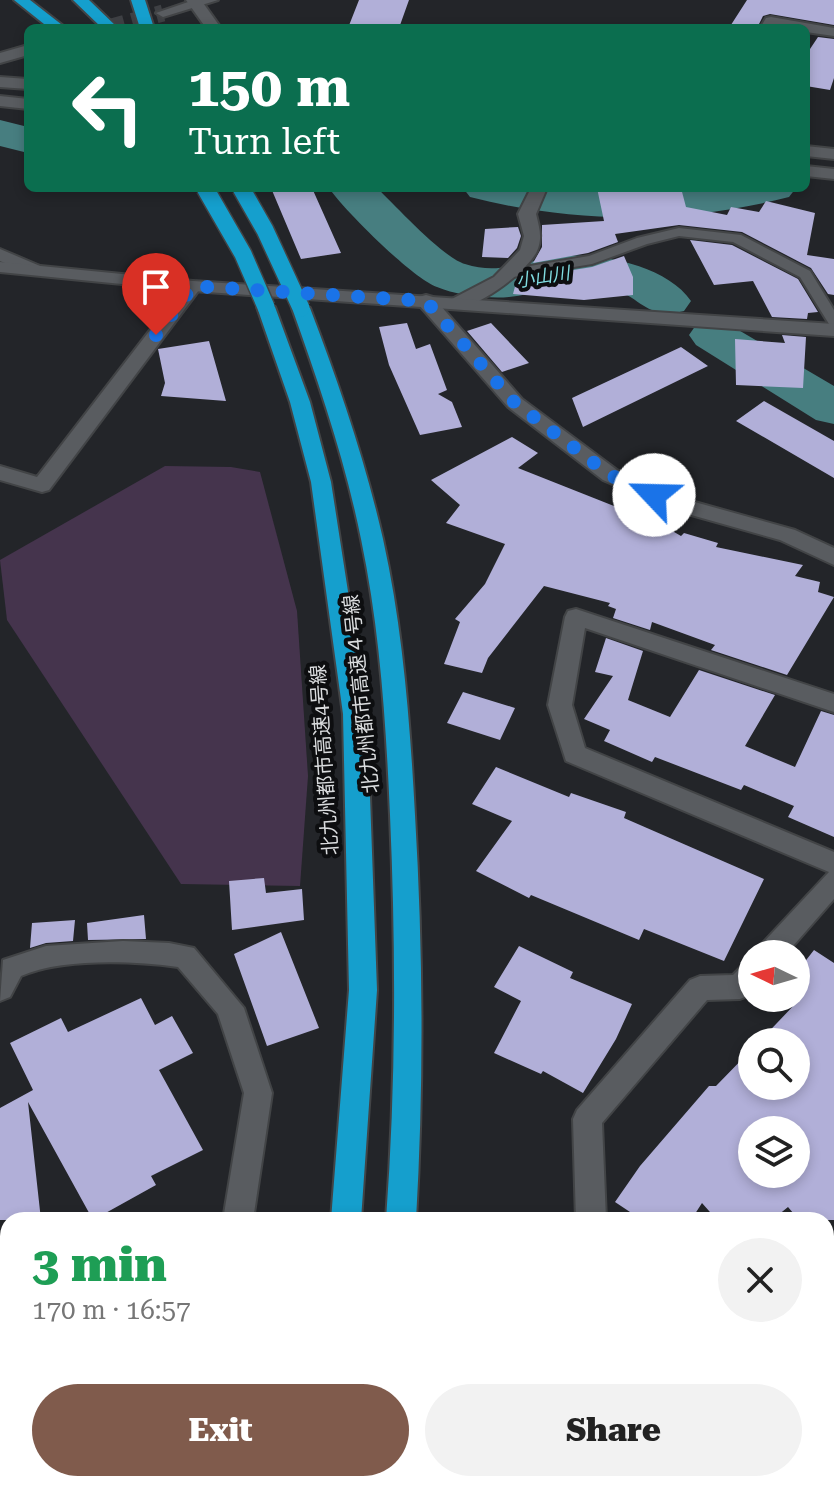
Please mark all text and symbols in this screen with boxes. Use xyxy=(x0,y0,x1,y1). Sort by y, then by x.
text: 150 m xyxy=(188,54,350,120)
icon: left xyxy=(56,56,160,160)
text: Turn left xyxy=(188,121,340,163)
pin xyxy=(122,253,190,335)
water label: 小山川 xyxy=(515,262,573,291)
icon: arrive xyxy=(134,265,178,309)
position arrow xyxy=(612,453,696,537)
street label: 北九州都市高速４号線 xyxy=(339,593,383,795)
street label: 北九州都市高速4号線 xyxy=(305,664,343,856)
north arrow xyxy=(738,940,810,1012)
map controls xyxy=(738,940,810,1188)
button: search xyxy=(738,1028,810,1100)
button: layers xyxy=(738,1116,810,1188)
text: 3 min xyxy=(32,1237,167,1293)
button: close xyxy=(718,1238,802,1322)
text: 170 m · 16:57 xyxy=(32,1295,191,1325)
button: Exit xyxy=(32,1384,409,1476)
button: Share xyxy=(425,1384,802,1476)

